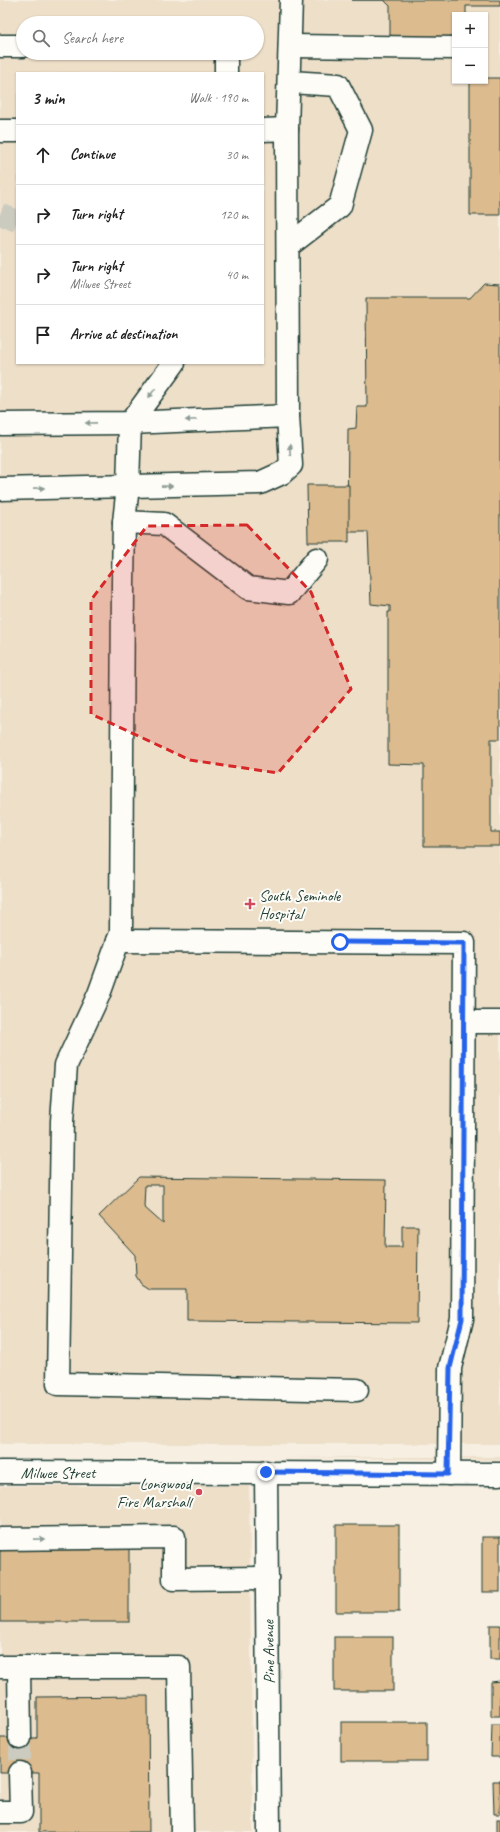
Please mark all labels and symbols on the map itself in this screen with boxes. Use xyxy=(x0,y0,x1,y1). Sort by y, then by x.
one-way arrow xyxy=(148,387,156,398)
one-way arrow xyxy=(185,417,197,424)
one-way arrow xyxy=(84,420,97,426)
one-way arrow xyxy=(286,444,293,456)
one-way arrow xyxy=(161,482,173,489)
one-way arrow xyxy=(33,485,46,491)
place label: South Seminole Hospital xyxy=(259,886,342,924)
marker: South Seminole Hospital xyxy=(244,898,256,910)
route start xyxy=(331,933,349,951)
street label: Milwee Street xyxy=(21,1463,97,1483)
route end xyxy=(257,1463,275,1481)
place label: Longwood Fire Marshall xyxy=(117,1474,194,1512)
marker: Longwood Fire Marshall xyxy=(194,1487,204,1497)
one-way arrow xyxy=(33,1536,46,1542)
street label: Pine Avenue xyxy=(258,1618,280,1684)

